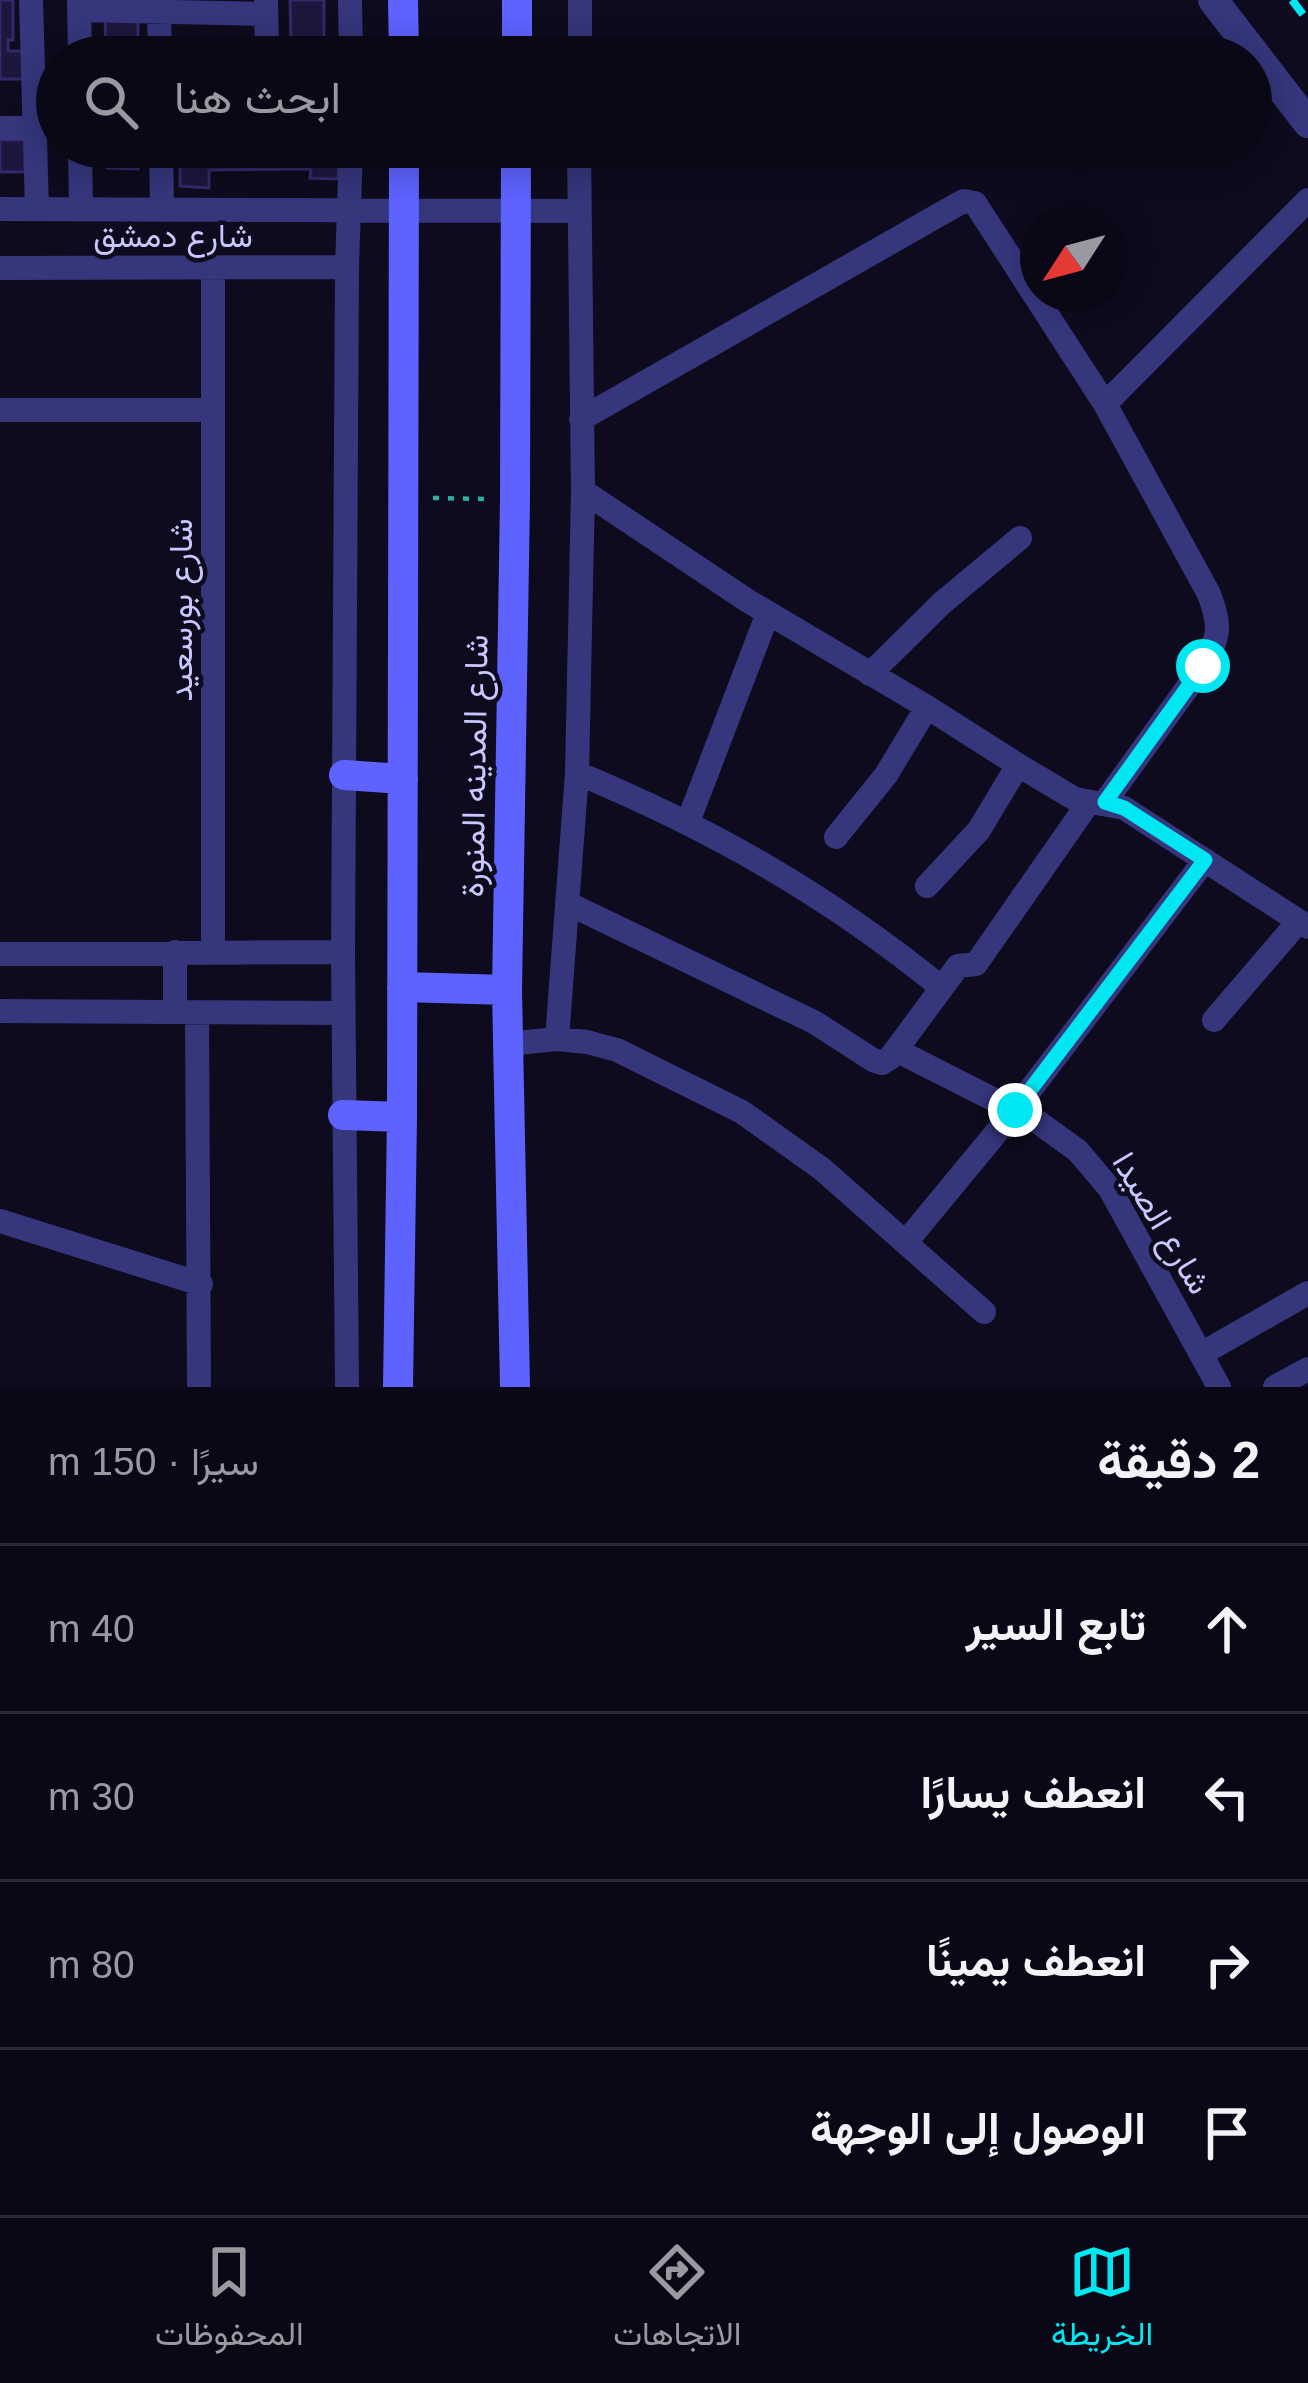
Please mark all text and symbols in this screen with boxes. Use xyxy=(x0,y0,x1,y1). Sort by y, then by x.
search box xyxy=(36,36,1272,168)
icon: search xyxy=(78,69,144,135)
text: ابحث هنا xyxy=(174,72,341,123)
north arrow xyxy=(1020,204,1128,312)
street label: شارع دمشق xyxy=(93,217,253,258)
street label: شارع بورسعيد xyxy=(162,518,203,702)
street label: شارع المدينه المنورة xyxy=(453,634,499,898)
route start xyxy=(1176,639,1230,693)
route end xyxy=(988,1083,1042,1137)
street label: شارع الصيدا xyxy=(1102,1146,1219,1302)
text: 2 دقيقة xyxy=(1097,1432,1260,1489)
text: سيرًا · 150 m xyxy=(48,1440,259,1483)
icon: ahead xyxy=(1194,1596,1260,1662)
text: تابع السير xyxy=(966,1599,1146,1650)
text: 40 m xyxy=(48,1607,135,1650)
icon: left xyxy=(1194,1764,1260,1830)
text: انعطف يسارًا xyxy=(921,1767,1146,1818)
text: 30 m xyxy=(48,1775,135,1818)
icon: right xyxy=(1194,1932,1260,1998)
text: انعطف يمينًا xyxy=(926,1935,1146,1986)
text: 80 m xyxy=(48,1943,135,1986)
icon: arrive xyxy=(1194,2100,1260,2166)
text: الوصول إلى الوجهة xyxy=(810,2103,1146,2154)
tab: المحفوظات xyxy=(155,2239,304,2363)
tab: الاتجاهات xyxy=(613,2239,741,2363)
tab: الخريطة xyxy=(1051,2239,1153,2363)

